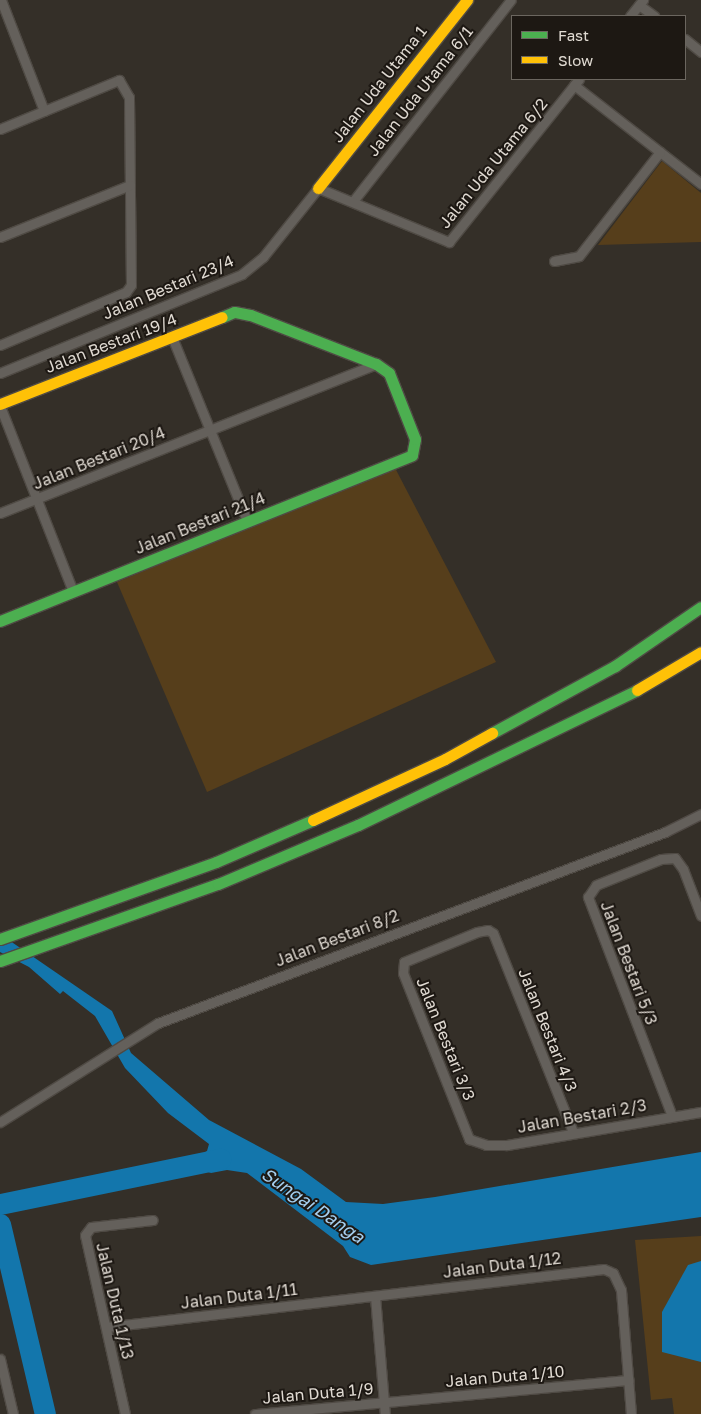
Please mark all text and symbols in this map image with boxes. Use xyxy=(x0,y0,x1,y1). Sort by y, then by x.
legend xyxy=(511,15,686,80)
street label: Jalan Uda Utama 1 xyxy=(328,22,430,146)
street label: Jalan Uda Utama 6/1 xyxy=(363,22,477,160)
text: Fast xyxy=(558,26,589,44)
text: Slow xyxy=(558,51,593,69)
street label: Jalan Uda Utama 6/2 xyxy=(435,94,551,232)
street label: Jalan Bestari 23/4 xyxy=(100,251,236,323)
street label: Jalan Bestari 19/4 xyxy=(43,309,179,377)
street label: Jalan Bestari 20/4 xyxy=(30,423,168,493)
street label: Jalan Bestari 21/4 xyxy=(132,488,268,558)
street label: Jalan Bestari 5/3 xyxy=(597,899,661,1027)
street label: Jalan Bestari 8/2 xyxy=(272,906,402,970)
street label: Jalan Bestari 4/3 xyxy=(515,966,581,1094)
street label: Jalan Bestari 3/3 xyxy=(413,975,479,1103)
street label: Jalan Bestari 2/3 xyxy=(516,1095,648,1137)
water label: Sungai Danga xyxy=(258,1163,368,1247)
street label: Jalan Duta 1/13 xyxy=(92,1241,138,1361)
street label: Jalan Duta 1/12 xyxy=(442,1248,562,1282)
street label: Jalan Duta 1/11 xyxy=(180,1279,298,1313)
street label: Jalan Duta 1/10 xyxy=(445,1361,565,1391)
street label: Jalan Duta 1/9 xyxy=(262,1379,374,1407)

